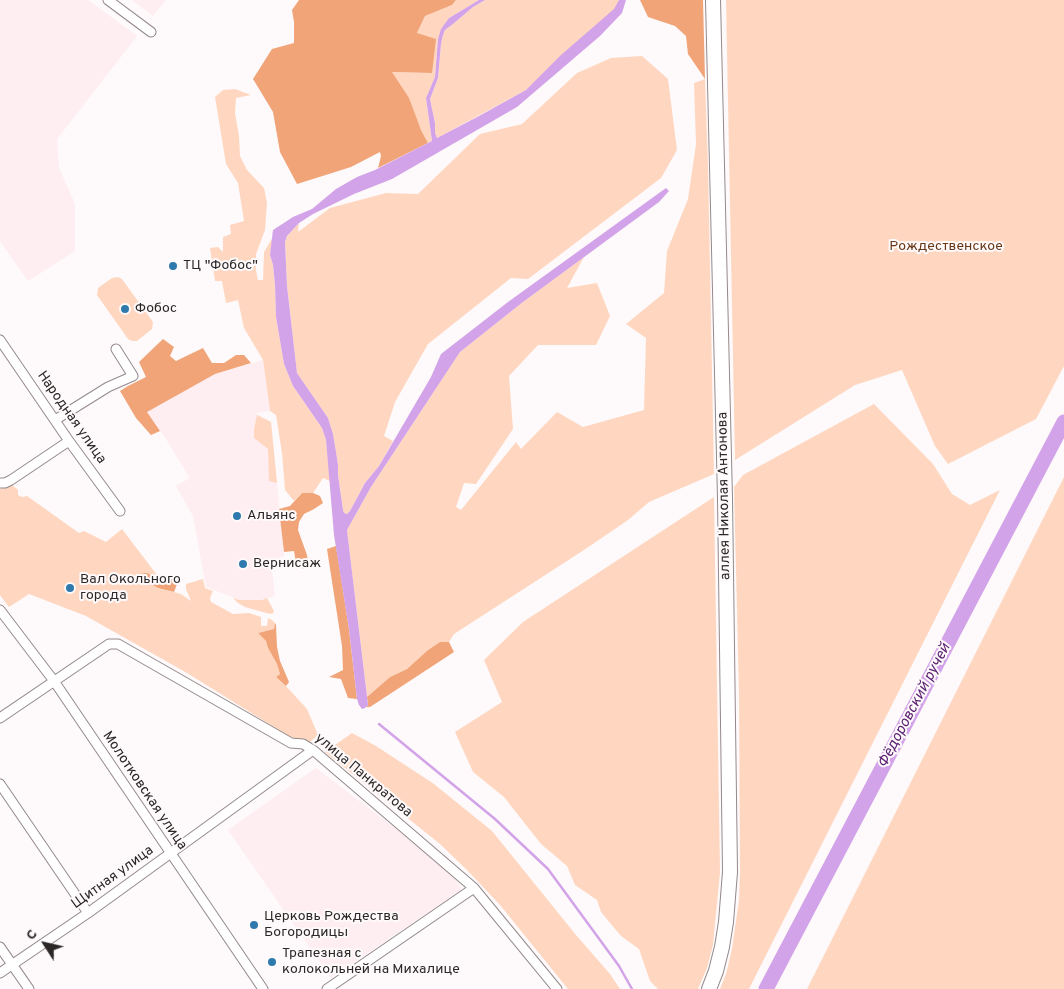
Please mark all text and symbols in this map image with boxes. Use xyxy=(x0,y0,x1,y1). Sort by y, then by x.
park label: Рождественское xyxy=(889,239,1003,255)
place label: ТЦ "Фобос" xyxy=(183,258,258,274)
marker: ТЦ "Фобос" xyxy=(167,260,179,272)
place label: Фобос xyxy=(135,301,177,317)
marker: Фобос xyxy=(119,303,131,315)
street label: Народная улица xyxy=(33,368,109,468)
street label: аллея Николая Антонова xyxy=(715,412,735,580)
place label: Альянс xyxy=(247,508,295,524)
marker: Альянс xyxy=(231,510,243,522)
place label: Вернисаж xyxy=(253,556,321,572)
marker: Вернисаж xyxy=(237,558,249,570)
place label: Вал Окольного города xyxy=(80,572,181,604)
marker: Вал Окольного города xyxy=(64,582,76,594)
water label: Фёдоровский ручей xyxy=(875,641,955,771)
street label: Молотковская улица xyxy=(98,728,190,854)
street label: улица Панкратова xyxy=(311,730,415,822)
street label: Щитная улица xyxy=(69,843,157,913)
place label: Церковь Рождества Богородицы xyxy=(264,909,399,942)
north arrow xyxy=(20,919,70,969)
marker: Церковь Рождества Богородицы xyxy=(248,919,260,931)
text: С xyxy=(23,927,42,944)
place label: Трапезная с колокольней на Михалице xyxy=(282,946,460,979)
marker: Трапезная с колокольней на Михалице xyxy=(266,956,278,968)

